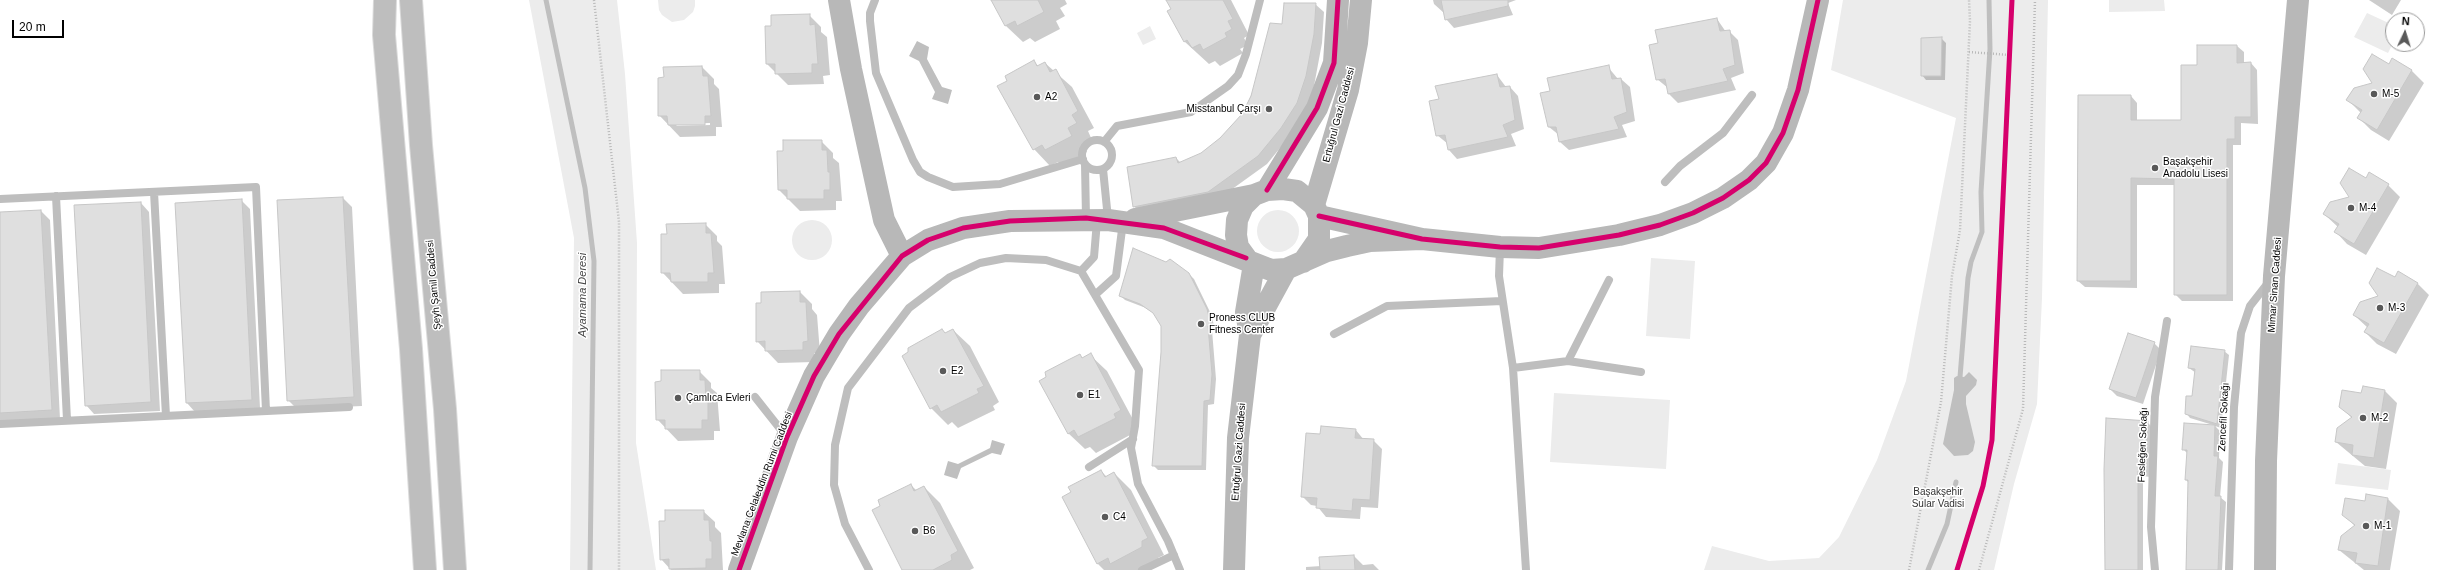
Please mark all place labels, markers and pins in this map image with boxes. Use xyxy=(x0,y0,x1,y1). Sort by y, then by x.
place label: M-5 xyxy=(2382,88,2399,100)
marker: M-5 xyxy=(2369,89,2379,99)
place label: A2 xyxy=(1045,91,1057,103)
marker: A2 xyxy=(1032,92,1042,102)
place label: Misstanbul Çarşı xyxy=(1187,103,1261,115)
marker: Misstanbul Çarşı xyxy=(1264,104,1274,114)
place label: Başakşehir Anadolu Lisesi xyxy=(2163,156,2228,180)
marker: Başakşehir Anadolu Lisesi xyxy=(2150,163,2160,173)
place label: M-4 xyxy=(2359,202,2376,214)
marker: M-4 xyxy=(2346,203,2356,213)
place label: M-3 xyxy=(2388,302,2405,314)
marker: M-3 xyxy=(2375,303,2385,313)
place label: Proness CLUB Fitness Center xyxy=(1209,312,1275,336)
marker: Proness CLUB Fitness Center xyxy=(1196,319,1206,329)
place label: E2 xyxy=(951,365,963,377)
marker: E2 xyxy=(938,366,948,376)
place label: E1 xyxy=(1088,389,1100,401)
marker: E1 xyxy=(1075,390,1085,400)
place label: Çamlıca Evleri xyxy=(686,392,750,404)
marker: Çamlıca Evleri xyxy=(673,393,683,403)
place label: M-2 xyxy=(2371,412,2388,424)
marker: M-2 xyxy=(2358,413,2368,423)
place label: C4 xyxy=(1113,511,1126,523)
marker: C4 xyxy=(1100,512,1110,522)
place label: M-1 xyxy=(2374,520,2391,532)
marker: M-1 xyxy=(2361,521,2371,531)
place label: B6 xyxy=(923,525,935,537)
marker: B6 xyxy=(910,526,920,536)

